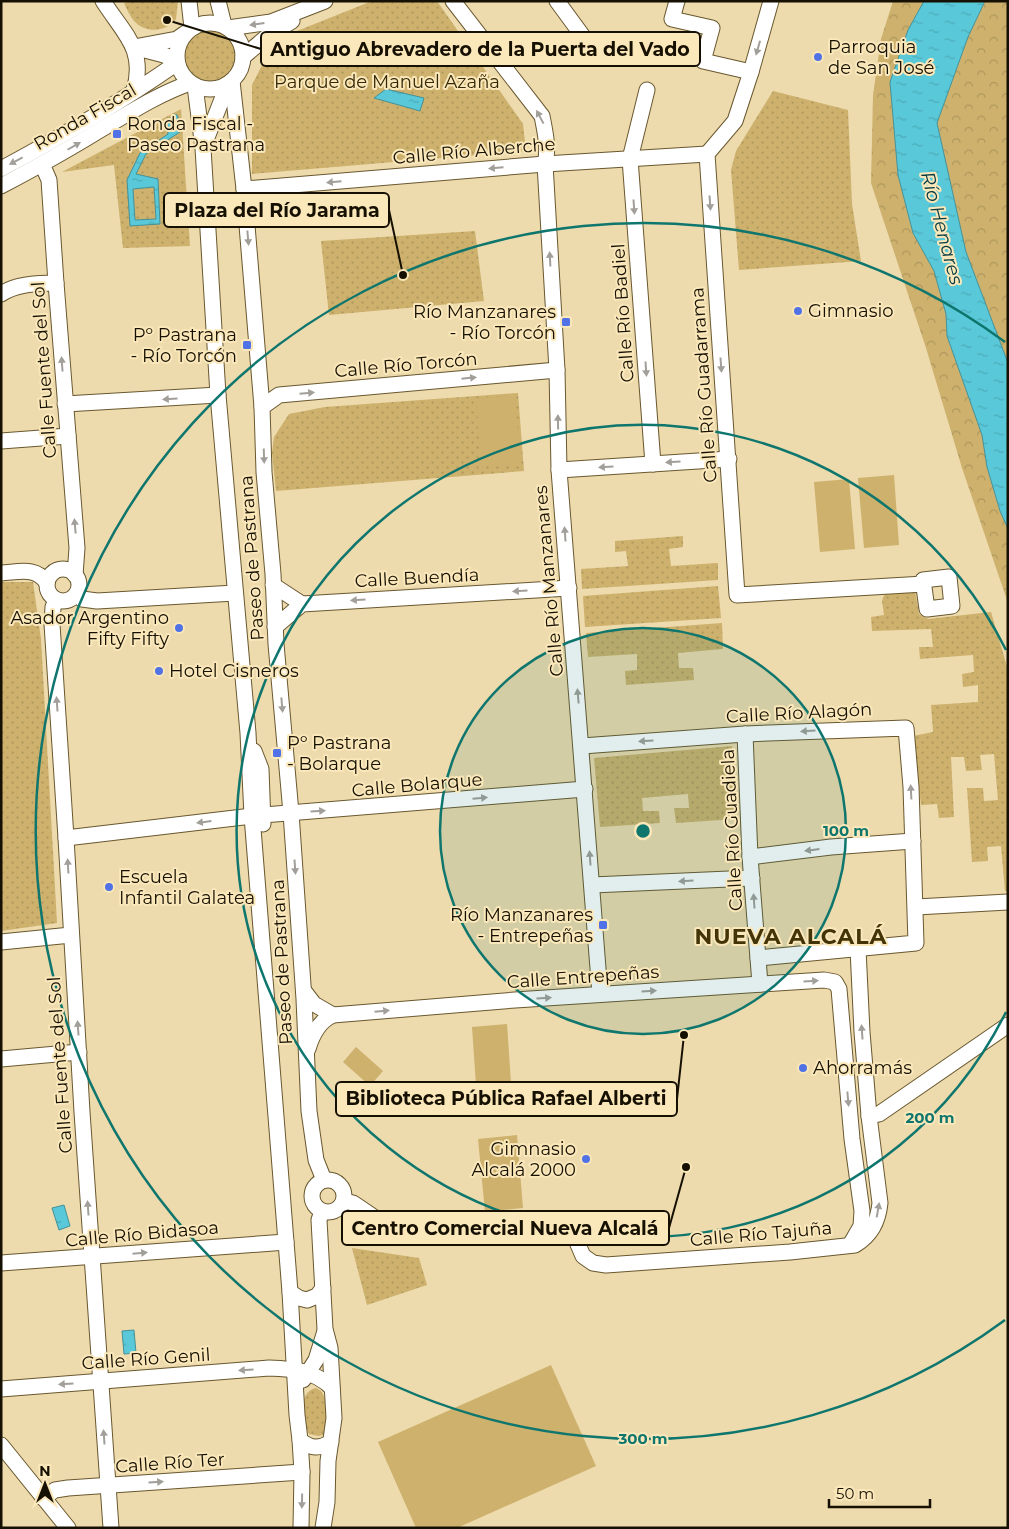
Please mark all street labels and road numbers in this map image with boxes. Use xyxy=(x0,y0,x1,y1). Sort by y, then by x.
street label: Ronda Fiscal xyxy=(30,79,140,155)
street label: Calle Río Alberche xyxy=(392,133,556,169)
street label: Calle Río Badiel xyxy=(607,243,639,383)
street label: Calle Fuente del Sol xyxy=(27,281,61,459)
street label: Calle Río Guadarrama xyxy=(686,287,722,483)
street label: Calle Río Torcón xyxy=(334,348,478,382)
street label: Paseo de Pastrana xyxy=(235,474,269,642)
street label: Calle Río Manzanares xyxy=(530,484,568,677)
street label: Calle Buendía xyxy=(354,564,480,592)
street label: Calle Río Alagón xyxy=(725,698,873,728)
street label: Calle Río Guadiela xyxy=(717,748,747,912)
street label: Calle Bolarque xyxy=(351,768,483,802)
street label: Paseo de Pastrana xyxy=(267,879,297,1045)
street label: Calle Entrepeñas xyxy=(506,961,660,993)
street label: Calle Fuente del Sol xyxy=(43,976,77,1154)
street label: Calle Río Bidasoa xyxy=(64,1216,220,1252)
street label: Calle Río Tajuña xyxy=(689,1217,833,1251)
street label: Calle Río Genil xyxy=(81,1344,211,1374)
street label: Calle Río Ter xyxy=(114,1448,226,1478)

